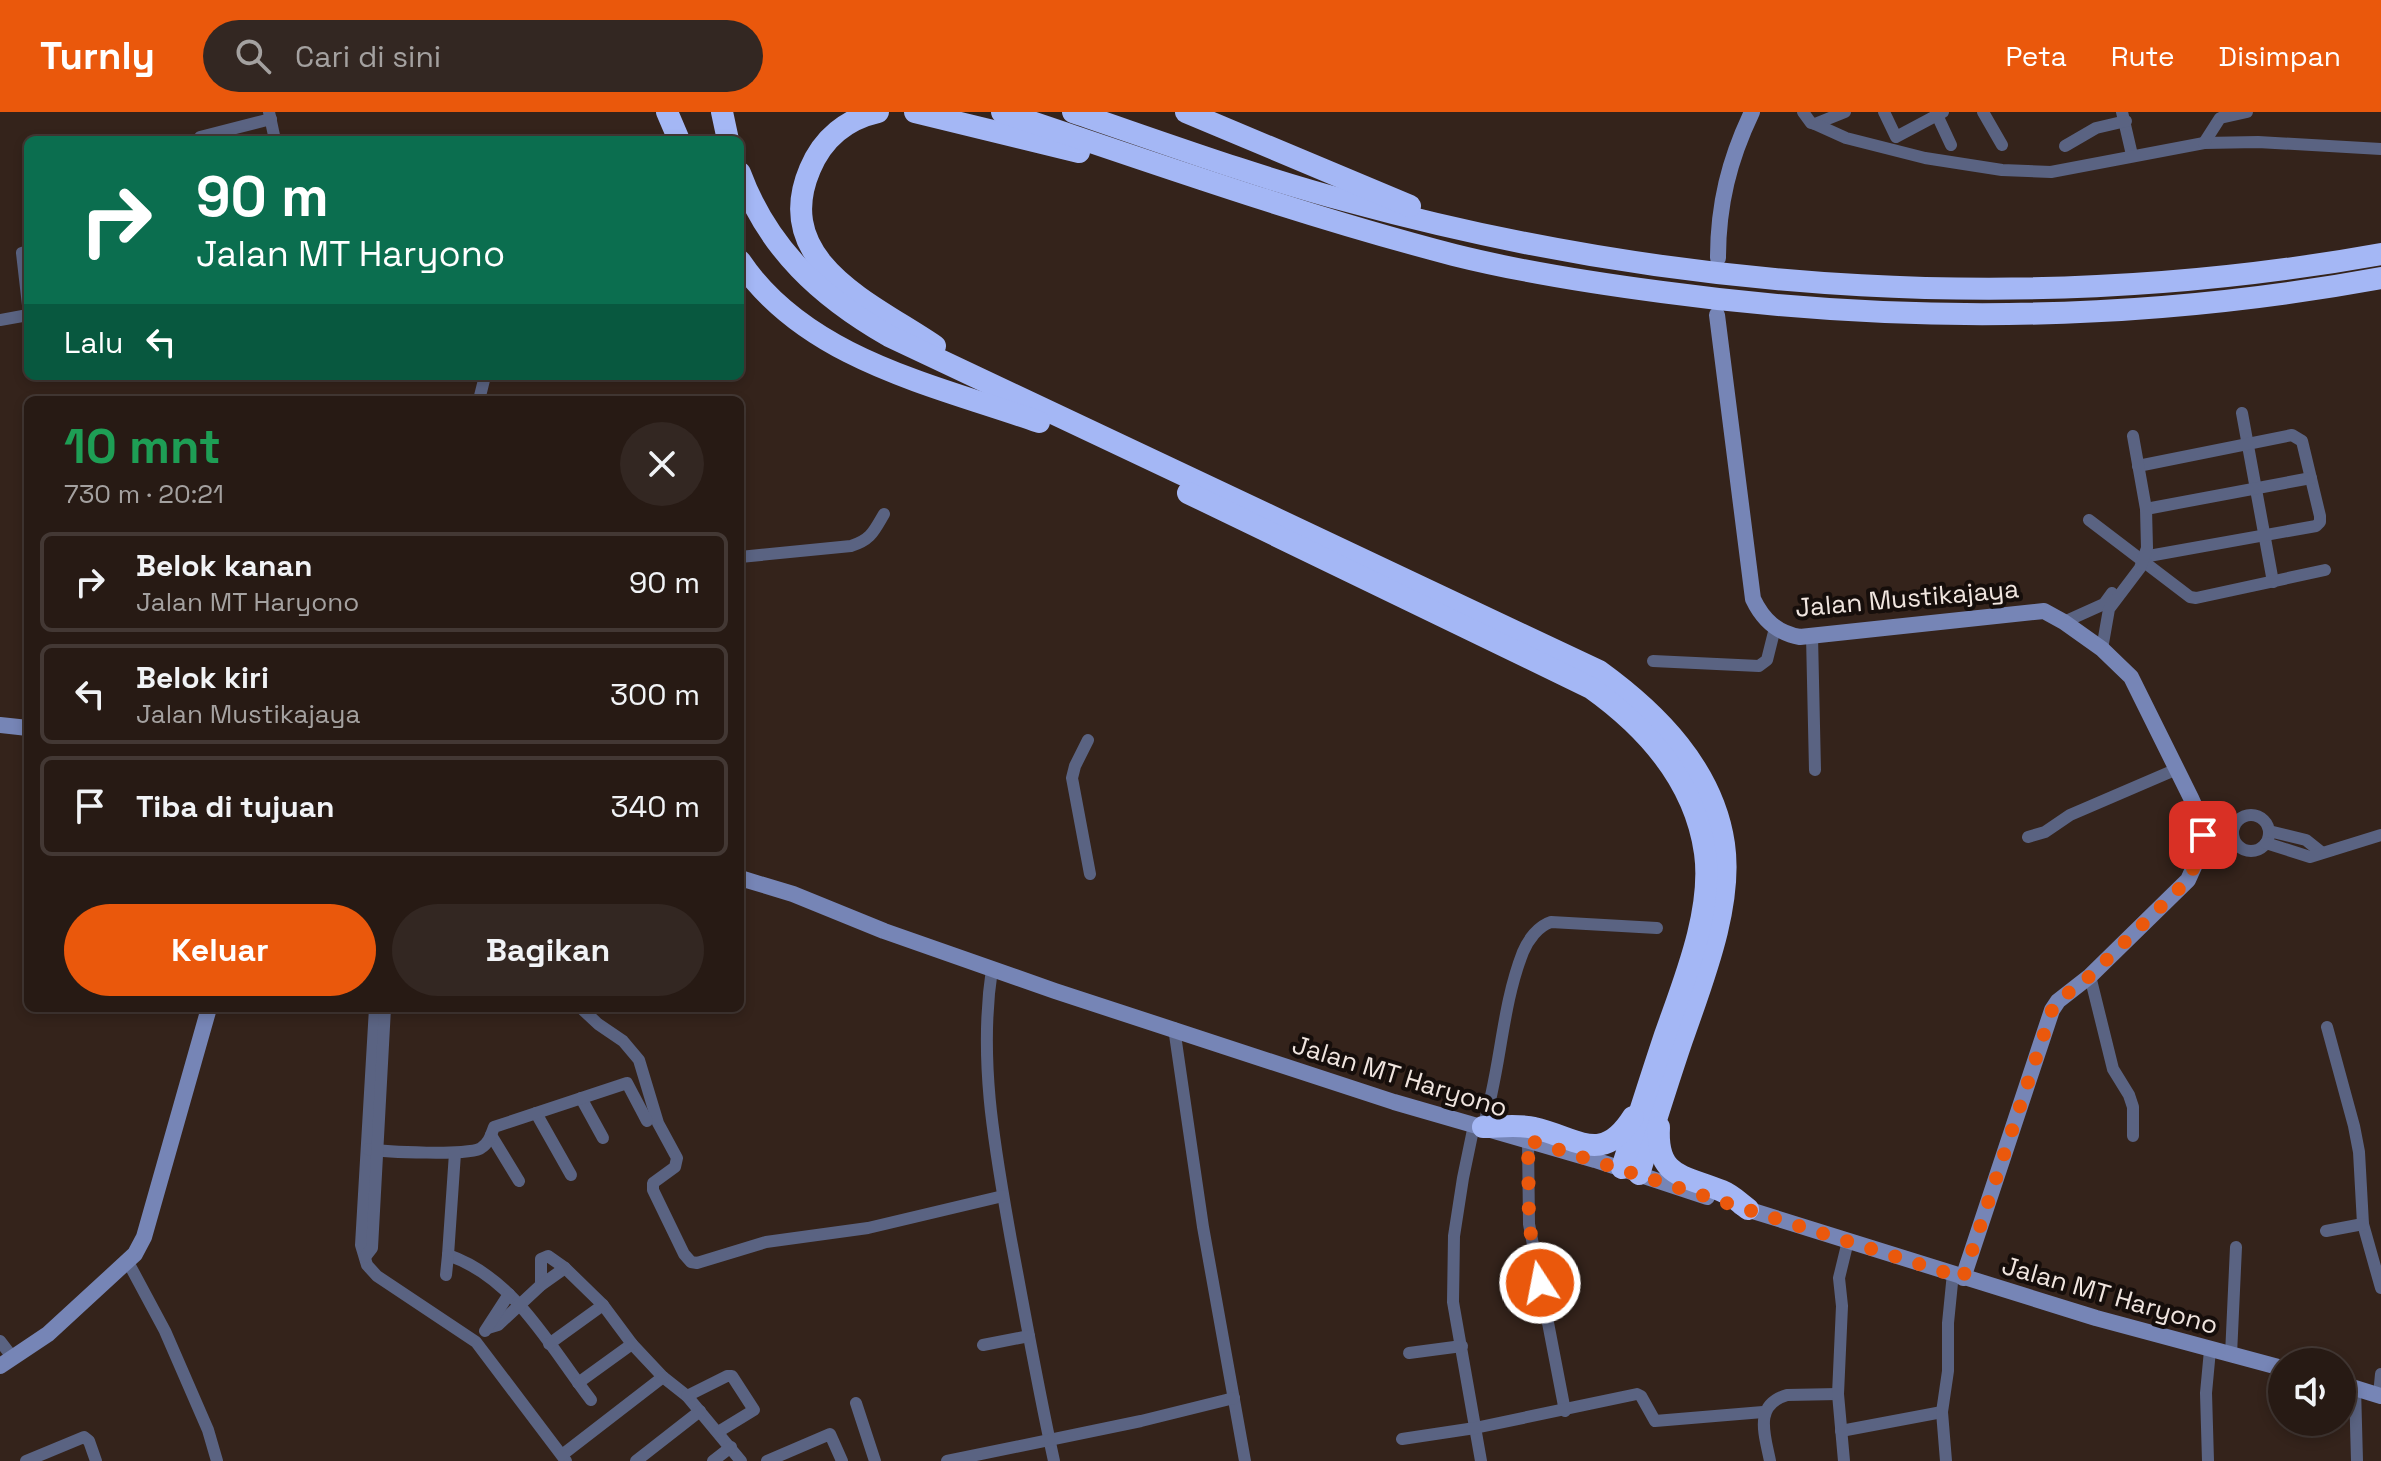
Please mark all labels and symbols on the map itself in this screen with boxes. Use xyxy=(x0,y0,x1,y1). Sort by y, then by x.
street label: Jalan Mustikajaya xyxy=(1794,571,2020,625)
pin xyxy=(2169,801,2237,869)
street label: Jalan MT Haryono xyxy=(1288,1027,1512,1125)
position arrow xyxy=(1498,1241,1582,1325)
street label: Jalan MT Haryono xyxy=(1998,1248,2222,1342)

